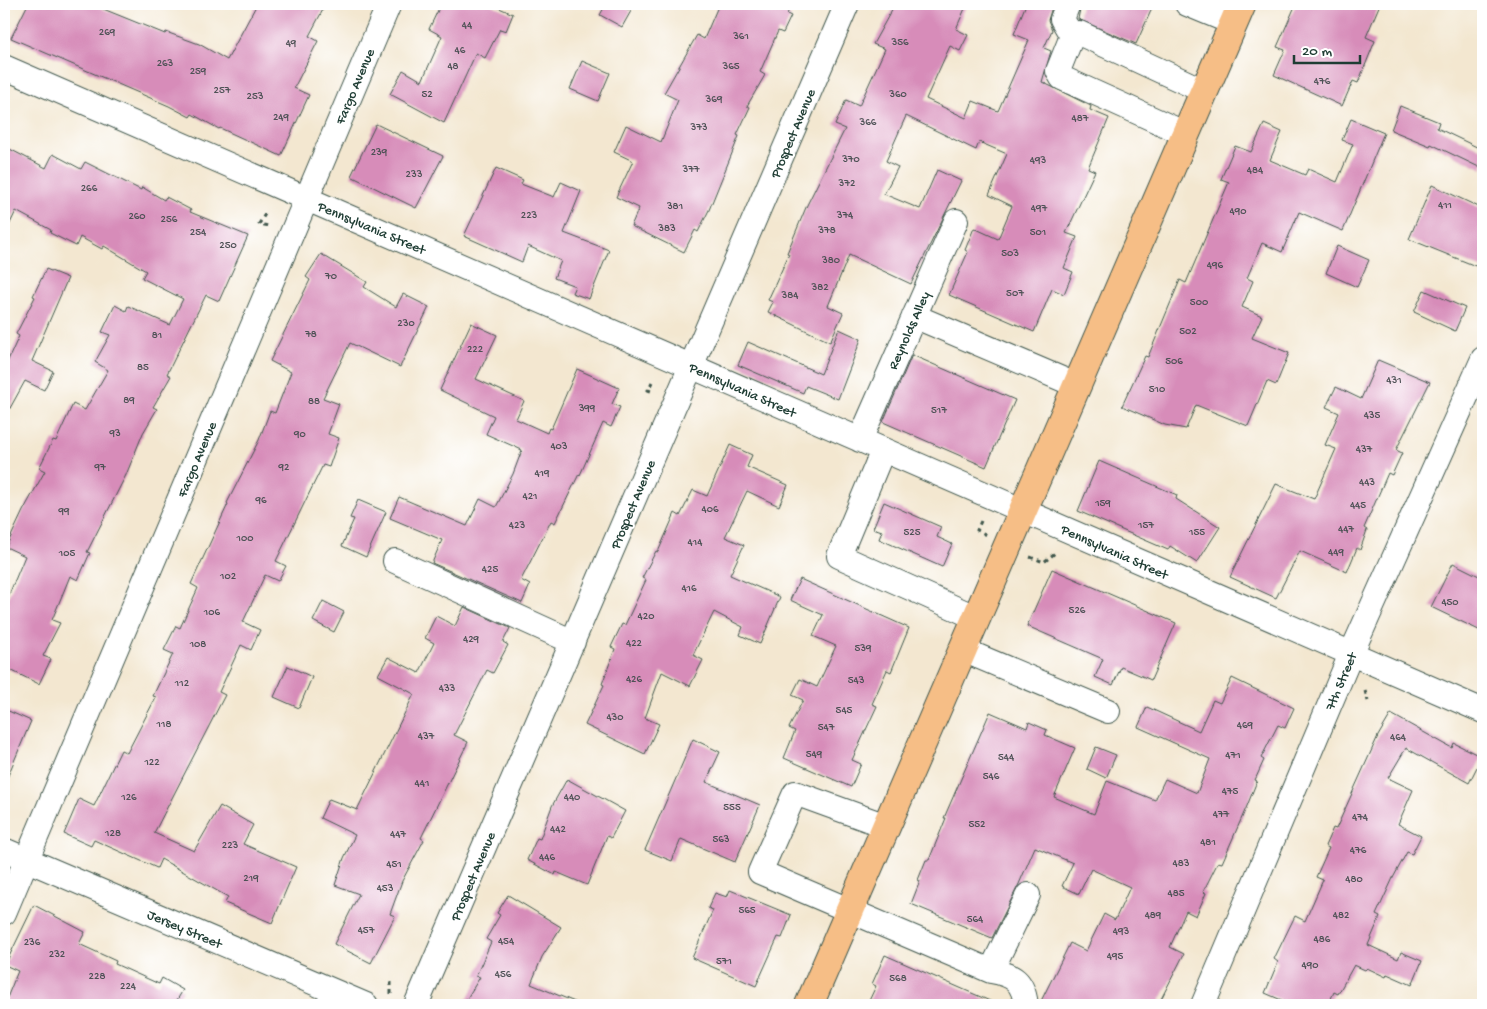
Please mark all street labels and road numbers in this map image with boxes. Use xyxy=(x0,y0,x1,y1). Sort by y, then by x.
street label: Fargo Avenue xyxy=(332,46,380,128)
street label: Prospect Avenue xyxy=(768,86,821,182)
street label: Pennsylvania Street xyxy=(314,199,429,260)
street label: Reynolds Alley xyxy=(886,289,935,373)
street label: Pennsylvania Street xyxy=(685,360,799,423)
street label: Fargo Avenue xyxy=(174,419,222,501)
street label: Prospect Avenue xyxy=(608,457,661,553)
street label: Pennsylvania Street xyxy=(1057,522,1171,585)
street label: 7th Street xyxy=(1322,649,1363,714)
street label: Prospect Avenue xyxy=(448,829,501,925)
street label: Jersey Street xyxy=(144,907,225,954)

